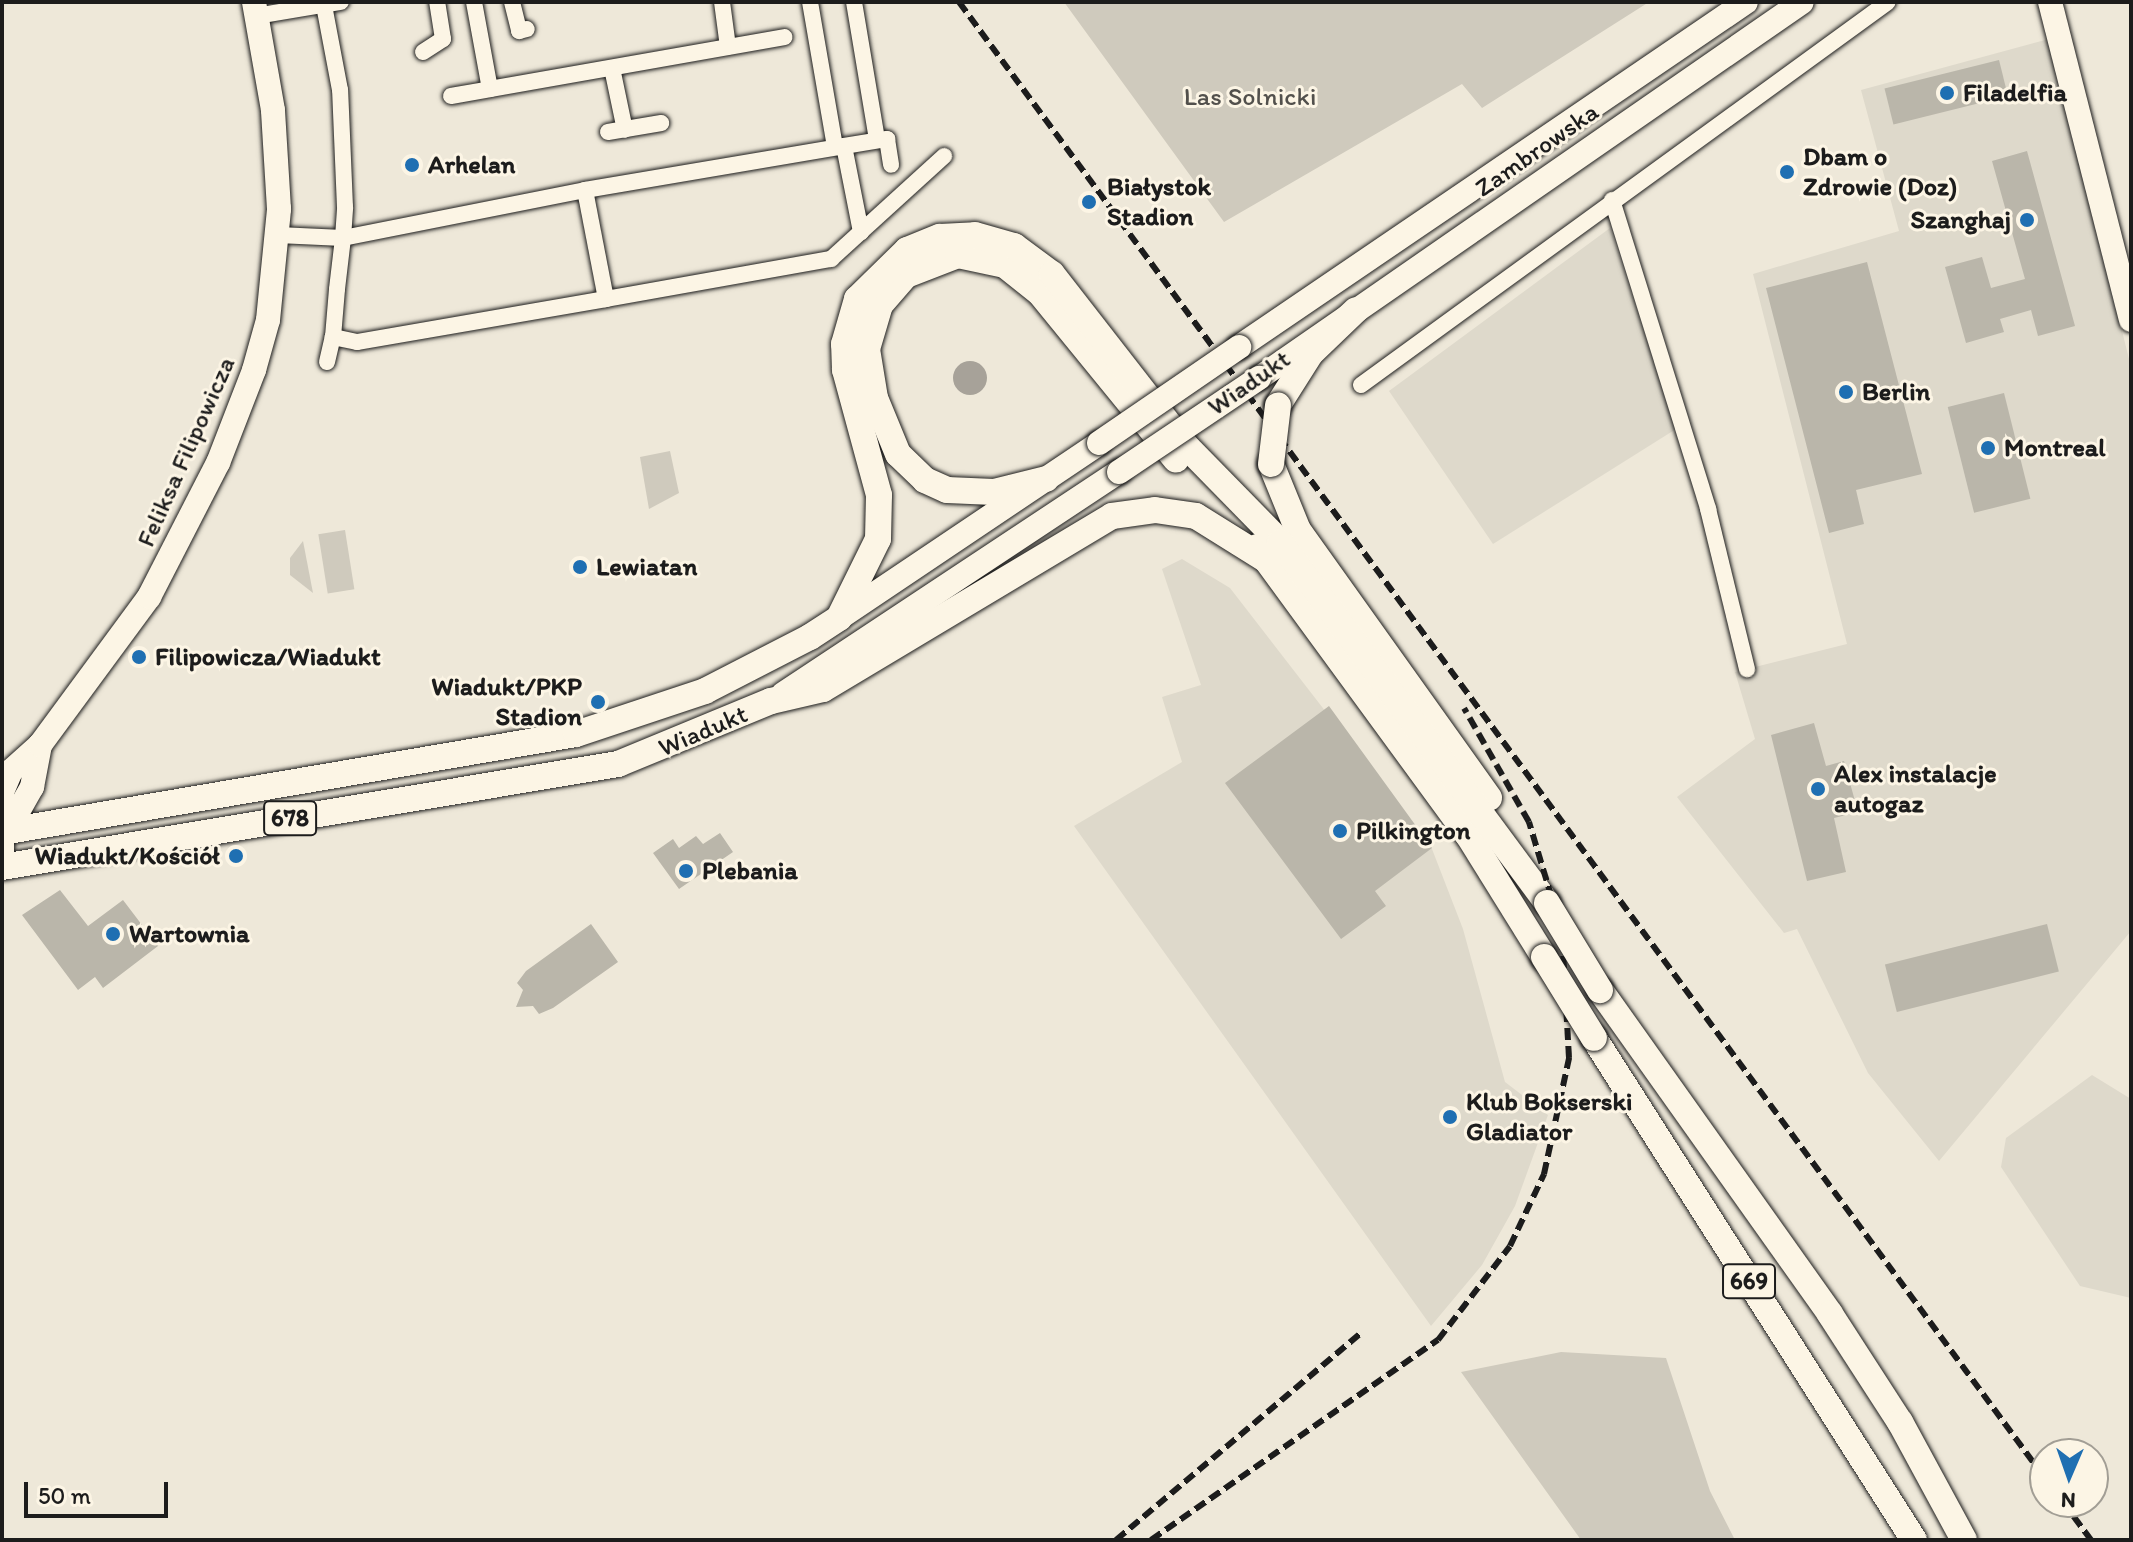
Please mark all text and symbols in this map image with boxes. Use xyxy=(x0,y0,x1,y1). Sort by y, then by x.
place label: Filadelfia xyxy=(1963,77,2067,109)
park label: Las Solnicki xyxy=(1184,81,1316,113)
marker: Filadelfia xyxy=(1938,84,1956,102)
street label: Zambrowska xyxy=(1469,96,1605,204)
place label: Dbam o Zdrowie (Doz) xyxy=(1803,141,1957,202)
place label: Arhelan xyxy=(428,149,515,181)
marker: Arhelan xyxy=(403,156,421,174)
marker: Dbam o Zdrowie (Doz) xyxy=(1778,163,1796,181)
place label: Białystok Stadion xyxy=(1107,171,1211,232)
marker: Białystok Stadion xyxy=(1078,191,1100,213)
place label: Szanghaj xyxy=(1910,204,2011,236)
marker: Szanghaj xyxy=(2018,211,2036,229)
street label: Wiadukt xyxy=(1202,343,1296,423)
street label: Feliksa Filipowicza xyxy=(130,352,242,552)
place label: Berlin xyxy=(1862,376,1930,408)
marker: Berlin xyxy=(1837,383,1855,401)
place label: Montreal xyxy=(2004,432,2106,464)
marker: Montreal xyxy=(1979,439,1997,457)
place label: Lewiatan xyxy=(596,551,697,583)
marker: Lewiatan xyxy=(571,558,589,576)
place label: Filipowicza/Wiadukt xyxy=(155,641,381,673)
marker: Filipowicza/Wiadukt xyxy=(130,648,148,666)
place label: Wiadukt/PKP Stadion xyxy=(431,671,582,732)
marker: Wiadukt/PKP Stadion xyxy=(589,693,607,711)
street label: Wiadukt xyxy=(654,698,752,764)
place label: Alex instalacje autogaz xyxy=(1834,758,1996,820)
marker: Alex instalacje autogaz xyxy=(1809,780,1827,798)
road number: 678 xyxy=(262,798,318,838)
place label: Pilkington xyxy=(1356,815,1471,847)
marker: Pilkington xyxy=(1331,822,1349,840)
place label: Wiadukt/Kościół xyxy=(35,840,220,872)
marker: Wiadukt/Kościół xyxy=(227,847,245,865)
place label: Plebania xyxy=(702,855,798,887)
marker: Plebania xyxy=(677,862,695,880)
place label: Wartownia xyxy=(129,918,250,950)
marker: Wartownia xyxy=(104,925,122,943)
place label: Klub Bokserski Gladiator xyxy=(1466,1086,1633,1148)
marker: Klub Bokserski Gladiator xyxy=(1441,1108,1459,1126)
road number: 669 xyxy=(1721,1261,1777,1301)
north arrow xyxy=(2029,1438,2109,1518)
scale bar xyxy=(28,1466,172,1516)
text: 50 m xyxy=(38,1481,91,1510)
text: N xyxy=(2060,1487,2076,1514)

